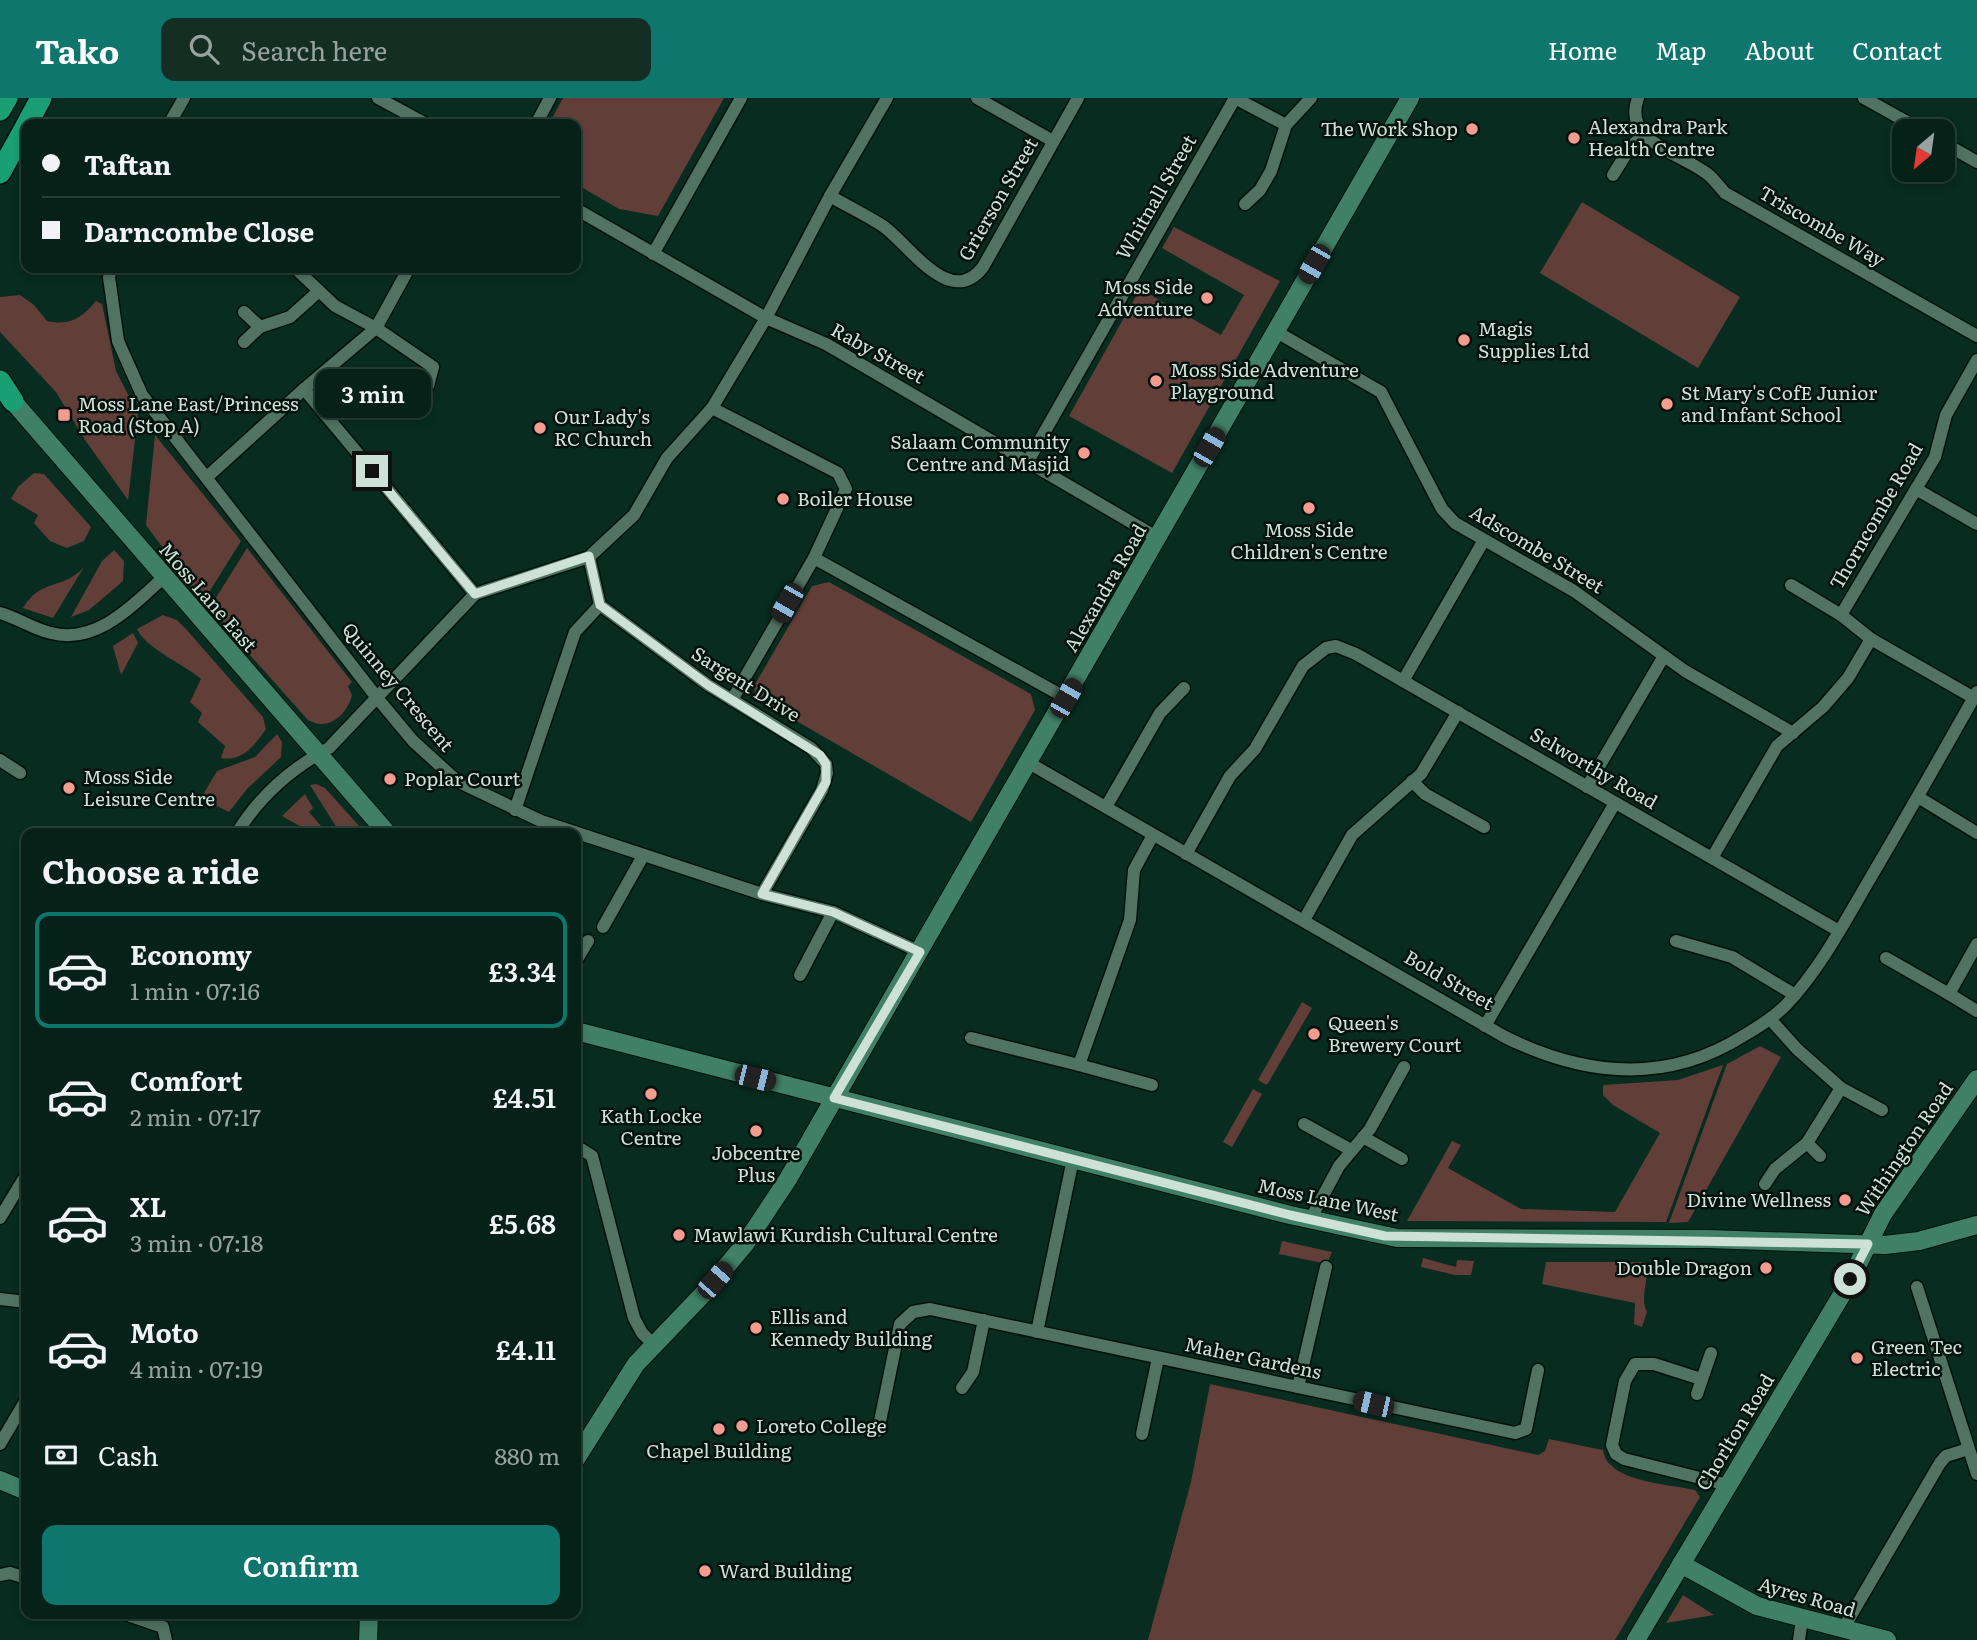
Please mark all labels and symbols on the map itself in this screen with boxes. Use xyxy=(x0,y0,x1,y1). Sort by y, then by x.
place label: Alexandra Park Health Centre xyxy=(1588,112,1728,162)
place label: The Work Shop xyxy=(1321,114,1458,142)
north arrow xyxy=(1892,119,1955,182)
marker: The Work Shop xyxy=(1464,121,1480,137)
street label: Whitnall Street xyxy=(1108,129,1202,264)
marker: Alexandra Park Health Centre xyxy=(1566,130,1582,146)
street label: Grierson Street xyxy=(950,131,1044,265)
street label: Triscombe Way xyxy=(1754,178,1891,273)
car xyxy=(1295,241,1334,287)
place label: Moss Side Adventure xyxy=(1097,272,1193,322)
marker: Moss Side Adventure xyxy=(1199,290,1215,306)
place label: Magis Supplies Ltd xyxy=(1478,314,1590,364)
street label: Raby Street xyxy=(826,315,931,390)
marker: Magis Supplies Ltd xyxy=(1456,332,1472,348)
place label: Moss Side Adventure Playground xyxy=(1170,355,1359,405)
callout: 3 min xyxy=(314,370,430,418)
marker: Moss Side Adventure Playground xyxy=(1148,373,1164,389)
place label: St Mary's CofE Junior and Infant School xyxy=(1681,378,1877,428)
place label: Moss Lane East/Princess Road (Stop A) xyxy=(78,389,299,439)
marker: St Mary's CofE Junior and Infant School xyxy=(1659,396,1675,412)
place label: Our Lady's RC Church xyxy=(554,402,652,452)
marker: Moss Lane East/Princess Road (Stop A) xyxy=(56,407,72,423)
marker: Our Lady's RC Church xyxy=(532,420,548,436)
car xyxy=(1190,424,1229,470)
place label: Salaam Community Centre and Masjid xyxy=(890,427,1070,477)
street label: Thorncombe Road xyxy=(1822,437,1929,594)
marker: Salaam Community Centre and Masjid xyxy=(1076,445,1092,461)
route end xyxy=(356,455,388,487)
place label: Boiler House xyxy=(797,484,913,512)
marker: Boiler House xyxy=(775,491,791,507)
street label: Adscombe Street xyxy=(1465,497,1610,599)
marker: Moss Side Children's Centre xyxy=(1301,500,1317,516)
place label: Moss Side Children's Centre xyxy=(1230,515,1388,565)
street label: Alexandra Road xyxy=(1056,518,1152,657)
street label: Moss Lane East xyxy=(153,535,264,657)
car xyxy=(768,580,807,626)
street label: Quinney Crescent xyxy=(336,616,461,757)
street label: Sargent Drive xyxy=(687,639,806,728)
car xyxy=(1047,675,1086,721)
street label: Selworthy Road xyxy=(1526,719,1664,815)
place label: Moss Side Leisure Centre xyxy=(83,762,215,812)
place label: Poplar Court xyxy=(404,764,520,792)
marker: Poplar Court xyxy=(382,771,398,787)
marker: Moss Side Leisure Centre xyxy=(61,780,77,796)
street label: Bold Street xyxy=(1399,942,1500,1016)
place label: Queen's Brewery Court xyxy=(1328,1008,1462,1058)
marker: Queen's Brewery Court xyxy=(1306,1026,1322,1042)
car xyxy=(733,1063,778,1093)
street label: Withington Road xyxy=(1848,1075,1959,1221)
marker: Kath Locke Centre xyxy=(643,1086,659,1102)
place label: Kath Locke Centre xyxy=(600,1101,702,1151)
marker: Jobcentre Plus xyxy=(748,1123,764,1139)
place label: Jobcentre Plus xyxy=(712,1138,801,1188)
street label: Moss Lane West xyxy=(1255,1170,1402,1228)
place label: Divine Wellness xyxy=(1687,1185,1831,1213)
marker: Divine Wellness xyxy=(1837,1192,1853,1208)
place label: Mawlawi Kurdish Cultural Centre xyxy=(693,1220,998,1248)
marker: Mawlawi Kurdish Cultural Centre xyxy=(671,1227,687,1243)
place label: Double Dragon xyxy=(1616,1253,1752,1281)
car xyxy=(694,1257,737,1303)
marker: Double Dragon xyxy=(1758,1260,1774,1276)
route start xyxy=(1834,1263,1866,1295)
place label: Ellis and Kennedy Building xyxy=(770,1302,933,1352)
marker: Ellis and Kennedy Building xyxy=(748,1320,764,1336)
street label: Maher Gardens xyxy=(1182,1329,1325,1385)
place label: Green Tec Electric xyxy=(1871,1332,1962,1382)
marker: Green Tec Electric xyxy=(1849,1350,1865,1366)
street label: Chorlton Road xyxy=(1688,1367,1780,1495)
car xyxy=(1351,1389,1396,1419)
place label: Loreto College xyxy=(756,1411,887,1439)
marker: Loreto College xyxy=(734,1418,750,1434)
marker: Chapel Building xyxy=(711,1421,727,1437)
place label: Chapel Building xyxy=(646,1436,792,1464)
place label: Ward Building xyxy=(719,1556,852,1584)
marker: Ward Building xyxy=(697,1563,713,1579)
street label: Ayres Road xyxy=(1755,1569,1860,1623)

